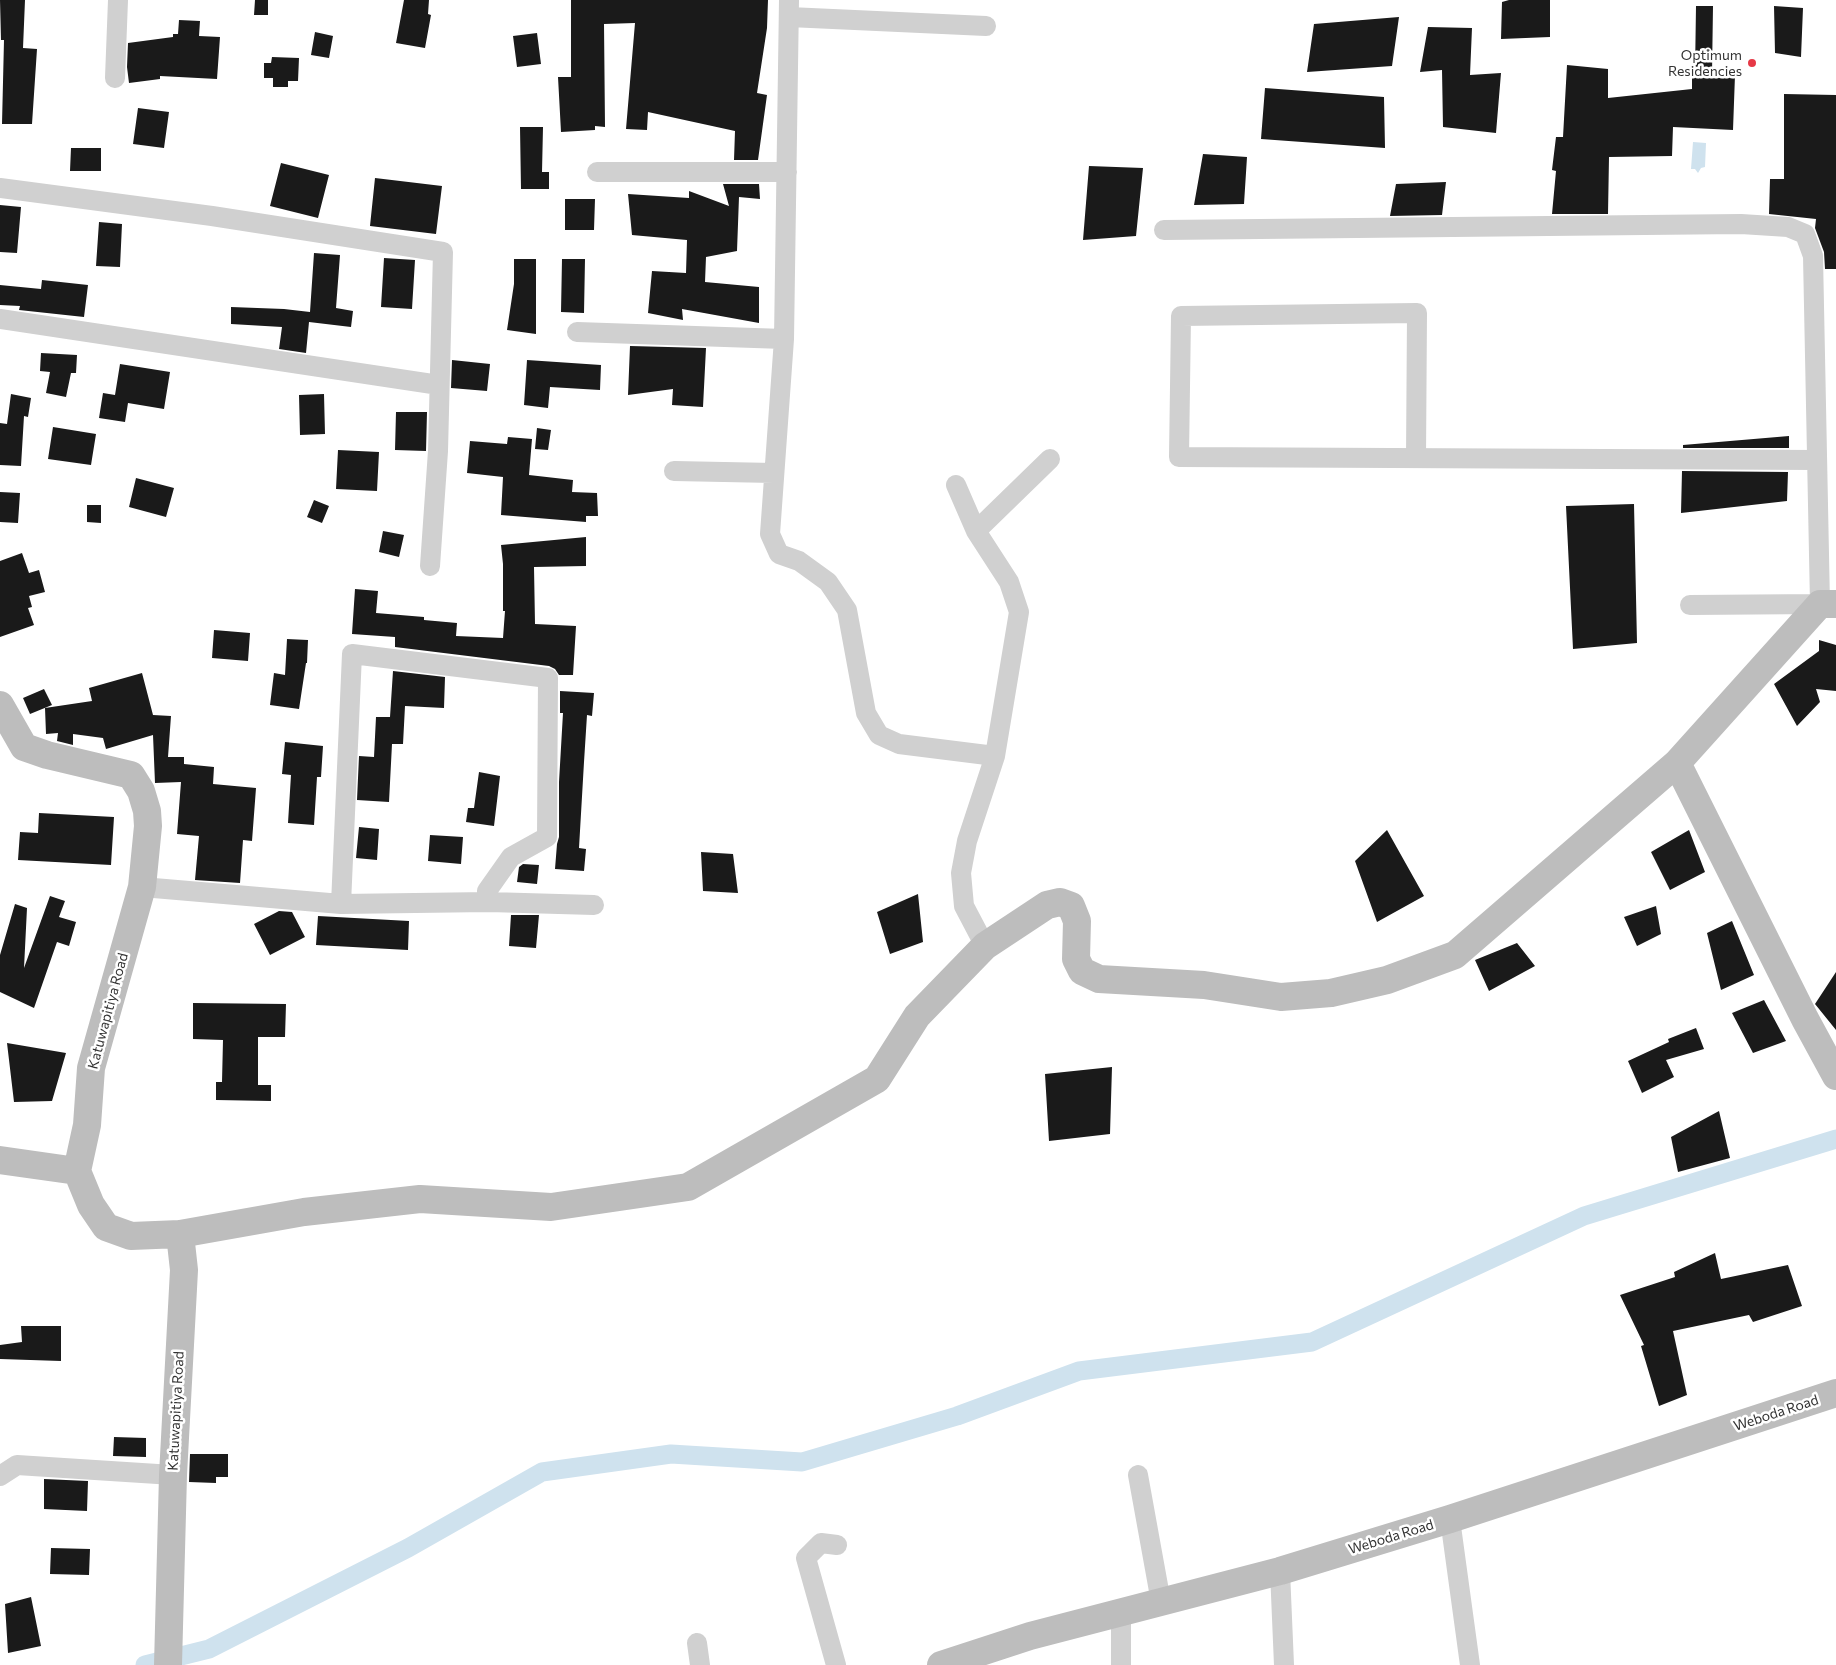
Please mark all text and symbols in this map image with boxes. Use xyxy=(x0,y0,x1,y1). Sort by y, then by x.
place label: Optimum Residencies xyxy=(1668,47,1742,80)
marker: Optimum Residencies xyxy=(1746,57,1758,69)
street label: Katuwapitiya Road xyxy=(84,951,132,1071)
street label: Katuwapitiya Road xyxy=(164,1351,188,1471)
street label: Weboda Road xyxy=(1732,1391,1820,1435)
street label: Weboda Road xyxy=(1346,1516,1436,1558)

